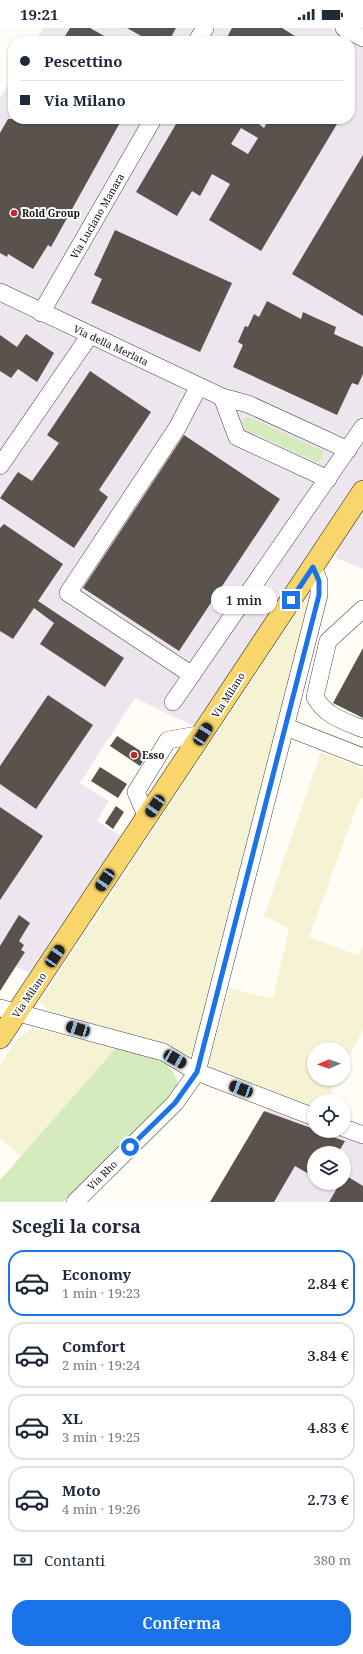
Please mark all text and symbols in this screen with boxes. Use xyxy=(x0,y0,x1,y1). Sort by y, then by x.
text: 19:21 xyxy=(20,4,58,24)
text: Pescettino xyxy=(44,51,123,71)
text: Via Milano xyxy=(44,90,126,110)
street label: Via Luciano Manara xyxy=(67,170,127,261)
place label: Rold Group xyxy=(22,206,80,220)
marker: Rold Group xyxy=(9,208,19,218)
street label: Via della Merlata xyxy=(71,321,151,369)
callout: 1 min xyxy=(211,586,277,614)
text: 1 min xyxy=(226,591,262,609)
route end xyxy=(282,591,300,609)
street label: Via Milano xyxy=(208,669,248,720)
car xyxy=(191,721,215,747)
place label: Esso xyxy=(142,748,164,762)
marker: Esso xyxy=(129,750,139,760)
car xyxy=(143,793,167,819)
car xyxy=(93,867,117,893)
car xyxy=(43,943,67,969)
street label: Via Milano xyxy=(9,969,49,1020)
car xyxy=(65,1020,91,1038)
north arrow xyxy=(307,1042,351,1086)
map controls xyxy=(307,1042,351,1190)
car xyxy=(162,1048,188,1070)
car xyxy=(228,1079,254,1099)
button: locate xyxy=(307,1094,351,1138)
route start xyxy=(121,1138,139,1156)
button: layers xyxy=(307,1146,351,1190)
street label: Via Rho xyxy=(84,1157,120,1193)
text: Scegli la corsa xyxy=(12,1214,141,1238)
text: Economy xyxy=(62,1264,131,1284)
icon: car xyxy=(14,1265,50,1301)
text: 2.84 € xyxy=(307,1273,349,1293)
text: 1 min · 19:23 xyxy=(62,1284,140,1302)
text: Comfort xyxy=(62,1336,125,1356)
icon: car xyxy=(14,1337,50,1373)
text: 3.84 € xyxy=(307,1345,349,1365)
text: 2 min · 19:24 xyxy=(62,1356,140,1374)
text: XL xyxy=(62,1408,83,1428)
icon: car xyxy=(14,1409,50,1445)
text: 4.83 € xyxy=(307,1417,349,1437)
text: 3 min · 19:25 xyxy=(62,1428,140,1446)
text: Moto xyxy=(62,1480,101,1500)
icon: car xyxy=(14,1481,50,1517)
text: 2.73 € xyxy=(307,1489,349,1509)
text: 4 min · 19:26 xyxy=(62,1500,140,1518)
icon: cash xyxy=(12,1549,34,1571)
text: Contanti xyxy=(44,1550,105,1570)
text: 380 m xyxy=(314,1551,351,1569)
button: Conferma xyxy=(12,1600,351,1646)

